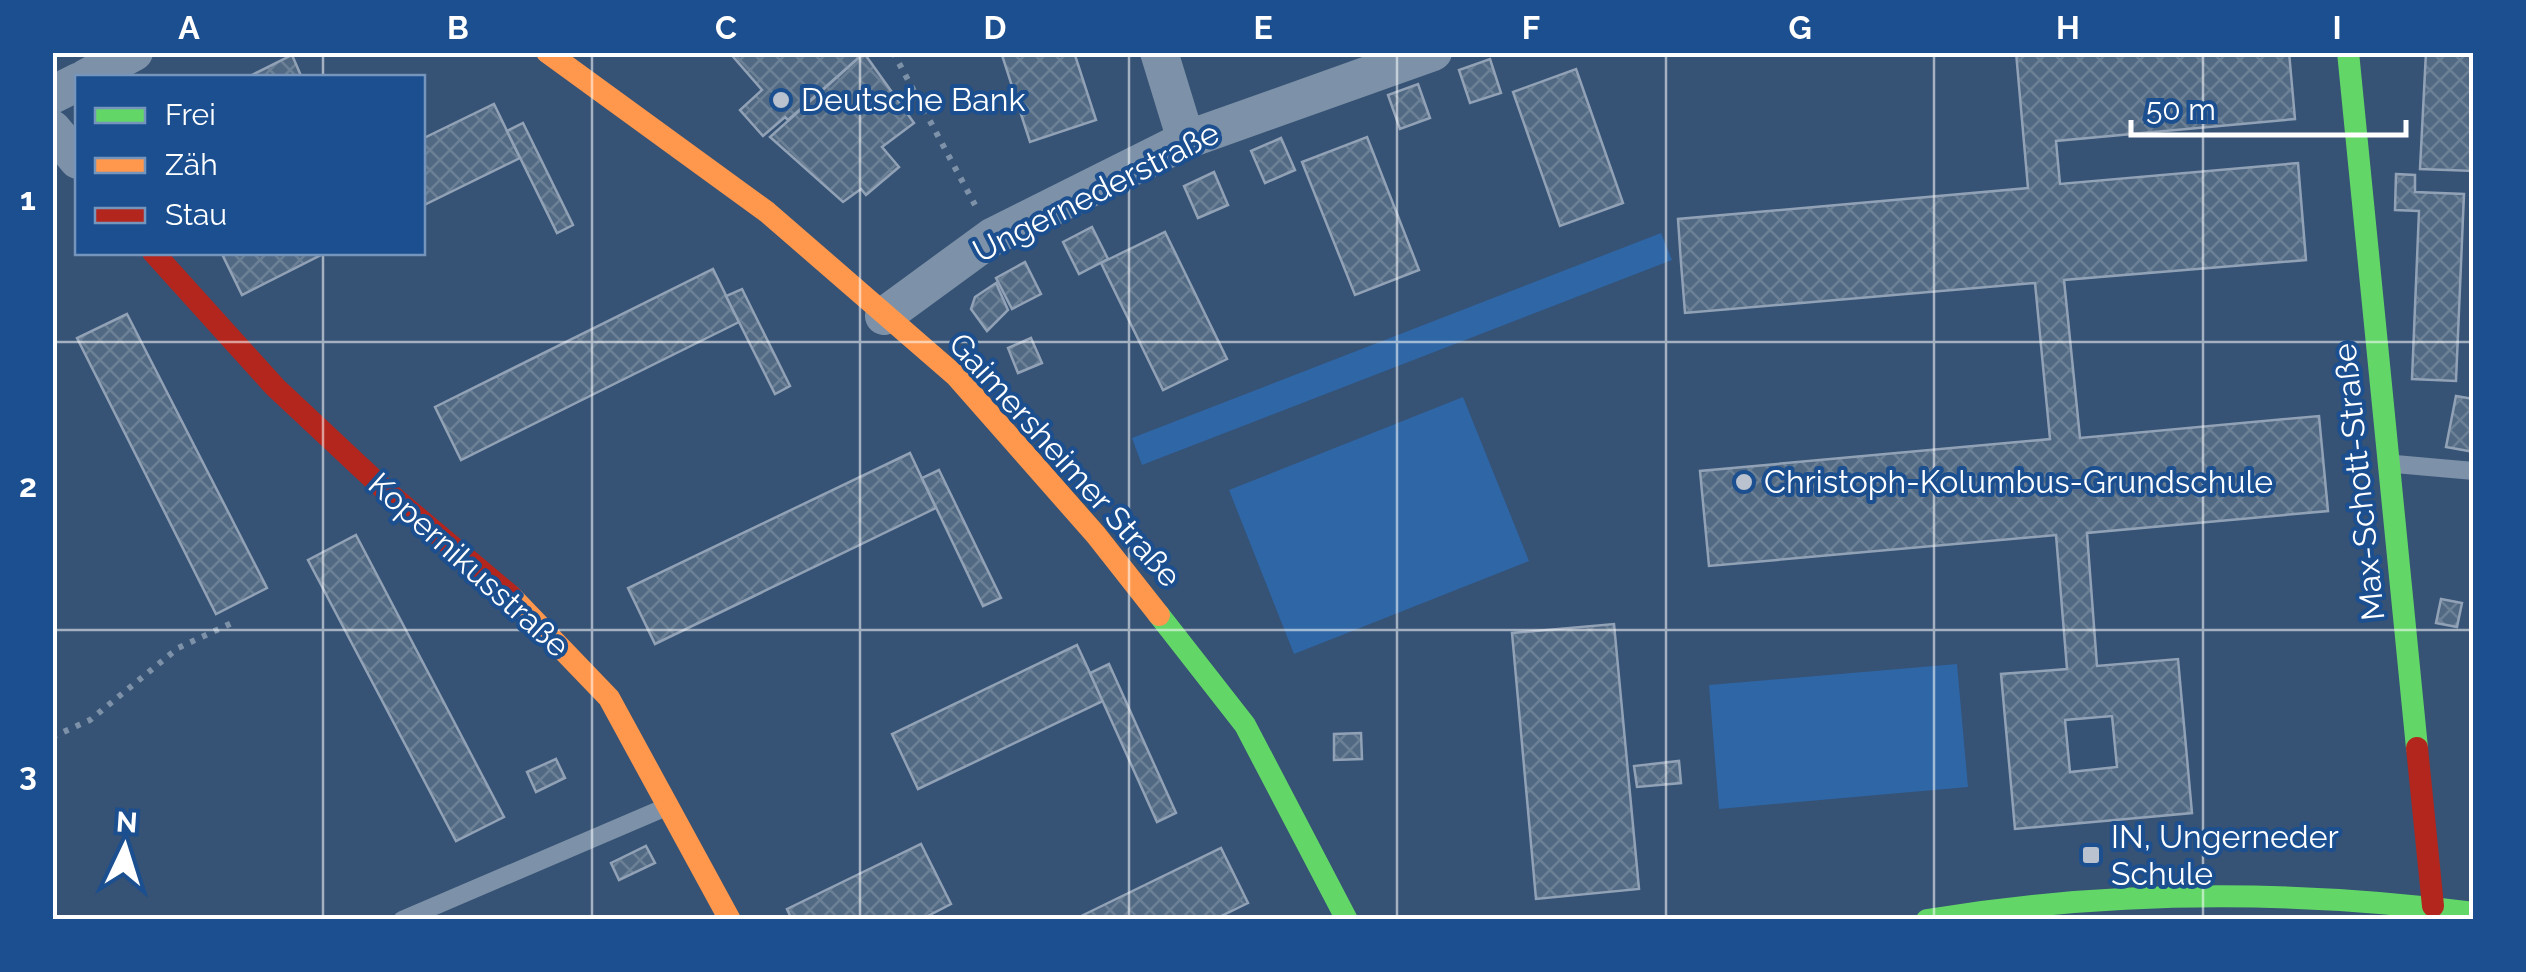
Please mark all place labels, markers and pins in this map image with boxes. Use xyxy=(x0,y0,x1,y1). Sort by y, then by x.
place label: Deutsche Bank xyxy=(801,81,1025,118)
marker: Deutsche Bank xyxy=(770,89,792,111)
place label: Christoph-Kolumbus-Grundschule xyxy=(1764,463,2273,500)
marker: Christoph-Kolumbus-Grundschule xyxy=(1733,471,1755,493)
place label: IN, Ungerneder Schule xyxy=(2111,818,2339,892)
marker: IN, Ungerneder Schule xyxy=(2080,844,2102,866)

